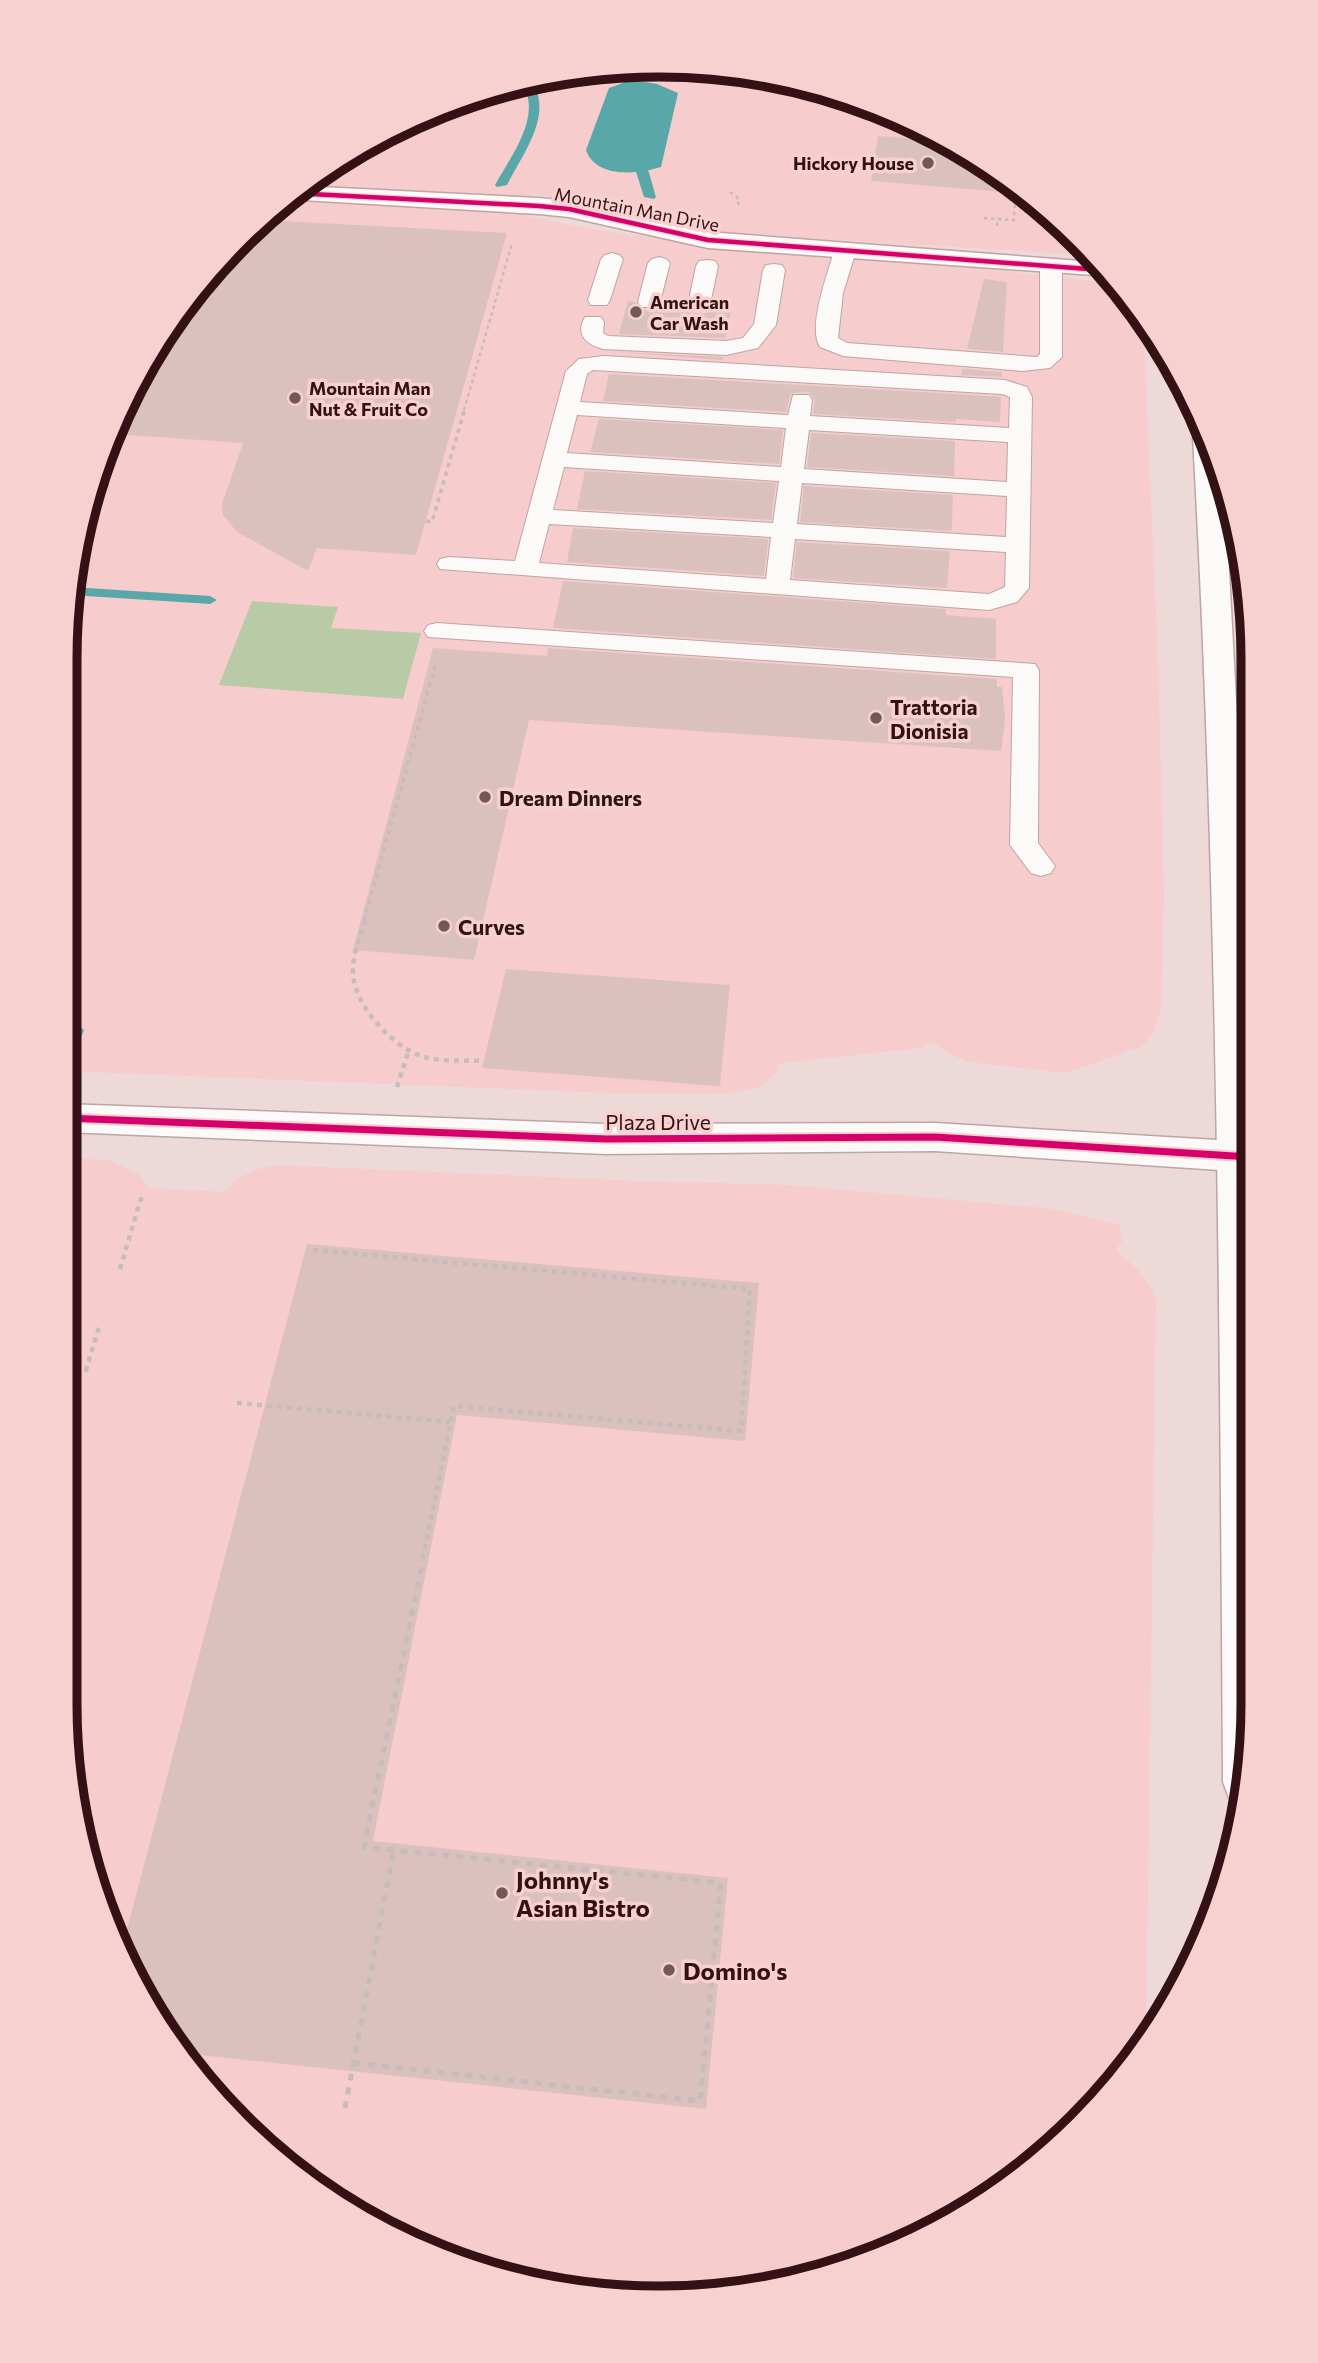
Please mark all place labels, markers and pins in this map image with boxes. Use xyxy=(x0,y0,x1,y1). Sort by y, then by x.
place label: Hickory House xyxy=(793,152,914,174)
marker: Hickory House xyxy=(920,155,936,171)
place label: American Car Wash xyxy=(650,291,729,334)
marker: American Car Wash xyxy=(628,304,644,320)
place label: Mountain Man Nut & Fruit Co xyxy=(309,377,431,420)
marker: Mountain Man Nut & Fruit Co xyxy=(287,390,303,406)
place label: Trattoria Dionisia xyxy=(890,694,978,743)
marker: Trattoria Dionisia xyxy=(868,710,884,726)
place label: Dream Dinners xyxy=(499,785,642,810)
marker: Dream Dinners xyxy=(477,789,493,805)
place label: Curves xyxy=(458,914,525,939)
marker: Curves xyxy=(436,918,452,934)
place label: Johnny's Asian Bistro xyxy=(516,1865,650,1922)
marker: Johnny's Asian Bistro xyxy=(494,1885,510,1901)
place label: Domino's xyxy=(683,1956,787,1985)
marker: Domino's xyxy=(661,1962,677,1978)

